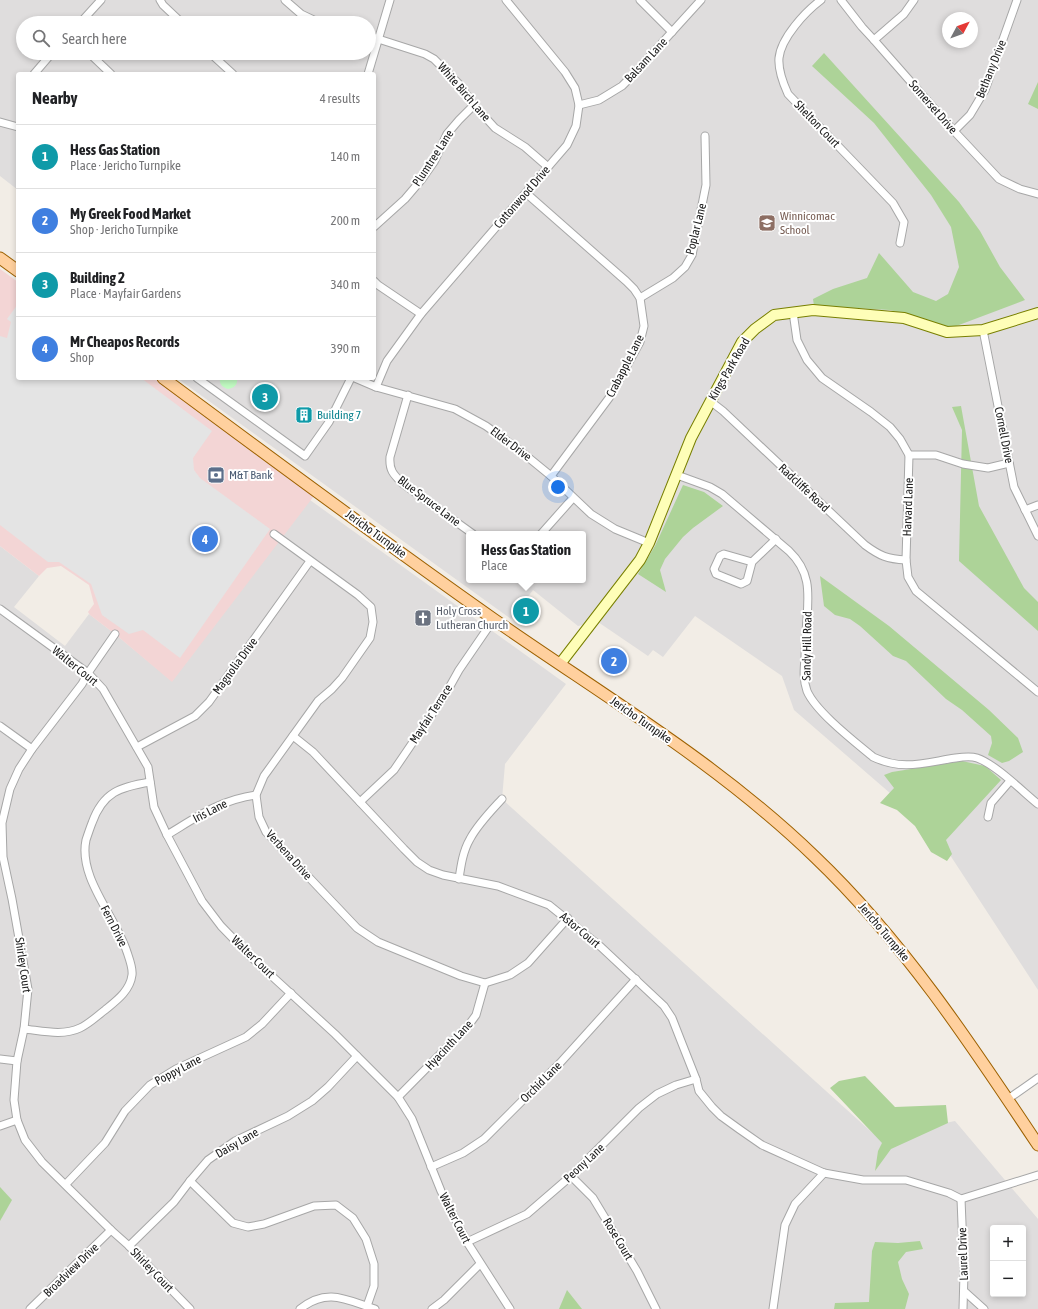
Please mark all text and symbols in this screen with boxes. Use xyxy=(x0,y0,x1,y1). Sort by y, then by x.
north arrow xyxy=(942,12,978,48)
search box xyxy=(16,16,376,60)
icon: search xyxy=(30,27,52,49)
text: Search here xyxy=(62,30,127,47)
street label: Balsam Lane xyxy=(622,35,670,85)
street label: Bethany Drive xyxy=(973,38,1009,100)
street label: White Birch Lane xyxy=(435,60,493,124)
street label: Somerset Drive xyxy=(906,77,960,137)
text: Nearby xyxy=(32,88,78,108)
text: 4 results xyxy=(320,91,360,106)
street label: Shelton Court xyxy=(791,98,843,151)
street label: Plumtree Lane xyxy=(410,127,456,189)
text: Hess Gas Station xyxy=(70,141,160,158)
text: 1 xyxy=(42,149,48,164)
text: 140 m xyxy=(331,149,360,164)
text: Place · Jericho Turnpike xyxy=(70,158,181,173)
street label: Cottonwood Drive xyxy=(491,163,553,231)
street label: Poplar Lane xyxy=(683,202,709,256)
text: My Greek Food Market xyxy=(70,205,191,222)
place label: Winnicomac School xyxy=(780,209,835,237)
text: 2 xyxy=(42,213,48,228)
text: 200 m xyxy=(331,213,360,228)
school or university icon: Winnicomac School xyxy=(757,213,777,233)
text: Shop · Jericho Turnpike xyxy=(70,222,178,237)
text: Building 2 xyxy=(70,269,125,286)
text: 3 xyxy=(42,277,48,292)
text: 340 m xyxy=(331,277,360,292)
text: Place · Mayfair Gardens xyxy=(70,286,181,301)
street label: Crabapple Lane xyxy=(603,332,647,400)
text: Mr Cheapos Records xyxy=(70,333,180,350)
street label: Kings Park Road xyxy=(705,335,753,403)
text: 4 xyxy=(42,341,48,356)
text: 390 m xyxy=(331,341,360,356)
text: Shop xyxy=(70,350,94,365)
pin: 3 xyxy=(252,382,278,412)
building icon: Building 7 xyxy=(294,405,314,425)
street label: Cornell Drive xyxy=(992,406,1016,464)
place label: Building 7 xyxy=(317,408,361,422)
street label: Elder Drive xyxy=(488,424,534,464)
street label: Radcliffe Road xyxy=(776,461,832,515)
bank icon: M&T Bank xyxy=(206,465,226,485)
place label: M&T Bank xyxy=(229,468,273,482)
street label: Blue Spruce Lane xyxy=(395,473,463,529)
your location xyxy=(548,477,568,497)
street label: Harvard Lane xyxy=(900,477,916,537)
street label: Jericho Turnpike xyxy=(343,507,409,561)
pin: 4 xyxy=(192,524,218,554)
popup xyxy=(466,531,586,583)
text: Hess Gas Station xyxy=(481,541,571,558)
text: Place xyxy=(481,558,508,573)
pin: 1 xyxy=(513,596,539,626)
place label: Holy Cross Lutheran Church xyxy=(436,604,508,632)
church icon: Holy Cross Lutheran Church xyxy=(413,608,433,628)
street label: Sandy Hill Road xyxy=(799,611,815,681)
street label: Magnolia Drive xyxy=(210,635,260,697)
street label: Walter Court xyxy=(49,643,101,689)
pin: 2 xyxy=(601,646,627,676)
street label: Mayfair Terrace xyxy=(407,682,455,746)
street label: Jericho Turnpike xyxy=(608,694,674,746)
street label: Iris Lane xyxy=(190,796,230,826)
street label: Verbena Drive xyxy=(263,827,315,883)
street label: Jericho Turnpike xyxy=(856,900,912,964)
street label: Fern Drive xyxy=(98,903,130,949)
street label: Astor Court xyxy=(557,909,603,951)
street label: Walter Court xyxy=(228,933,278,981)
street label: Shirley Court xyxy=(12,936,34,994)
street label: Hyacinth Lane xyxy=(422,1017,476,1073)
street label: Poppy Lane xyxy=(152,1052,204,1088)
street label: Orchid Lane xyxy=(518,1059,564,1105)
street label: Daisy Lane xyxy=(213,1125,261,1161)
street label: Peony Lane xyxy=(561,1141,607,1185)
street label: Walter Court xyxy=(436,1190,474,1246)
street label: Rose Court xyxy=(600,1215,636,1263)
map controls xyxy=(990,1225,1026,1297)
button: + xyxy=(990,1225,1026,1261)
street label: Laurel Drive xyxy=(955,1227,971,1281)
street label: Broadview Drive xyxy=(40,1240,102,1300)
street label: Shirley Court xyxy=(128,1245,177,1295)
button: − xyxy=(990,1261,1026,1297)

